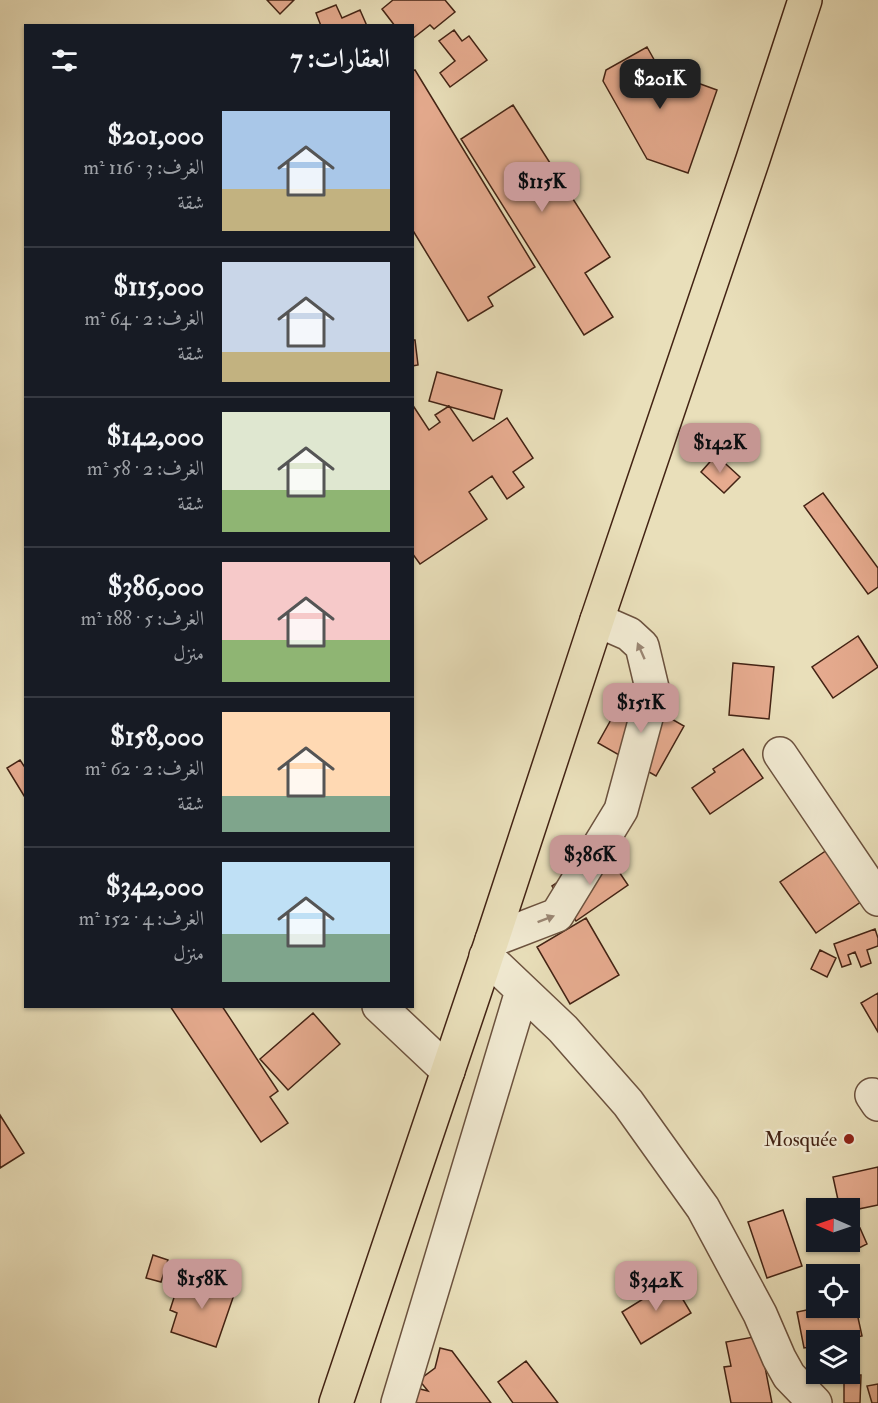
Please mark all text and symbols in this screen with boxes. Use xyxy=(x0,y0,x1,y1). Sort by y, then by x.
text: العقارات: 7 xyxy=(291,43,390,75)
icon: filters xyxy=(48,44,81,77)
pin: $201K xyxy=(618,59,702,110)
text: $201K xyxy=(634,66,686,91)
text: $201,000 xyxy=(107,120,204,152)
icon: home xyxy=(270,135,342,207)
text: الغرف: 3 · 116 m² xyxy=(83,155,204,180)
pin: $115K xyxy=(500,162,584,213)
text: $115K xyxy=(518,169,566,194)
text: شقة xyxy=(178,190,204,215)
text: $115,000 xyxy=(114,271,204,303)
icon: home xyxy=(270,286,342,358)
text: الغرف: 2 · 64 m² xyxy=(84,306,204,331)
text: شقة xyxy=(178,341,204,366)
text: $142,000 xyxy=(107,421,204,453)
pin: $142K xyxy=(678,423,762,474)
text: $142K xyxy=(693,430,747,455)
icon: home xyxy=(270,436,342,508)
text: الغرف: 2 · 58 m² xyxy=(87,456,204,481)
text: شقة xyxy=(178,491,204,516)
text: $386,000 xyxy=(108,571,204,603)
icon: home xyxy=(270,586,342,658)
text: الغرف: 5 · 188 m² xyxy=(81,606,204,631)
text: منزل xyxy=(173,641,204,666)
one-way arrow xyxy=(636,642,646,660)
pin: $151K xyxy=(599,683,683,734)
text: $151K xyxy=(617,690,665,715)
text: $158,000 xyxy=(110,721,204,753)
icon: home xyxy=(270,736,342,808)
text: الغرف: 2 · 62 m² xyxy=(85,756,204,781)
text: شقة xyxy=(178,791,204,816)
pin: $386K xyxy=(548,835,632,886)
text: $386K xyxy=(564,842,616,867)
text: $342,000 xyxy=(106,871,204,903)
icon: home xyxy=(270,886,342,958)
text: الغرف: 4 · 152 m² xyxy=(79,906,204,931)
one-way arrow xyxy=(538,914,556,924)
text: منزل xyxy=(173,941,204,966)
place label: Mosquée xyxy=(764,1127,837,1152)
marker: Mosquée xyxy=(842,1132,856,1146)
north arrow xyxy=(806,1198,860,1252)
map controls xyxy=(806,1198,860,1384)
pin: $158K xyxy=(160,1259,244,1310)
pin: $342K xyxy=(614,1261,698,1312)
button: locate xyxy=(806,1264,860,1318)
text: $158K xyxy=(177,1266,227,1291)
text: $342K xyxy=(629,1268,683,1293)
button: layers xyxy=(806,1330,860,1384)

